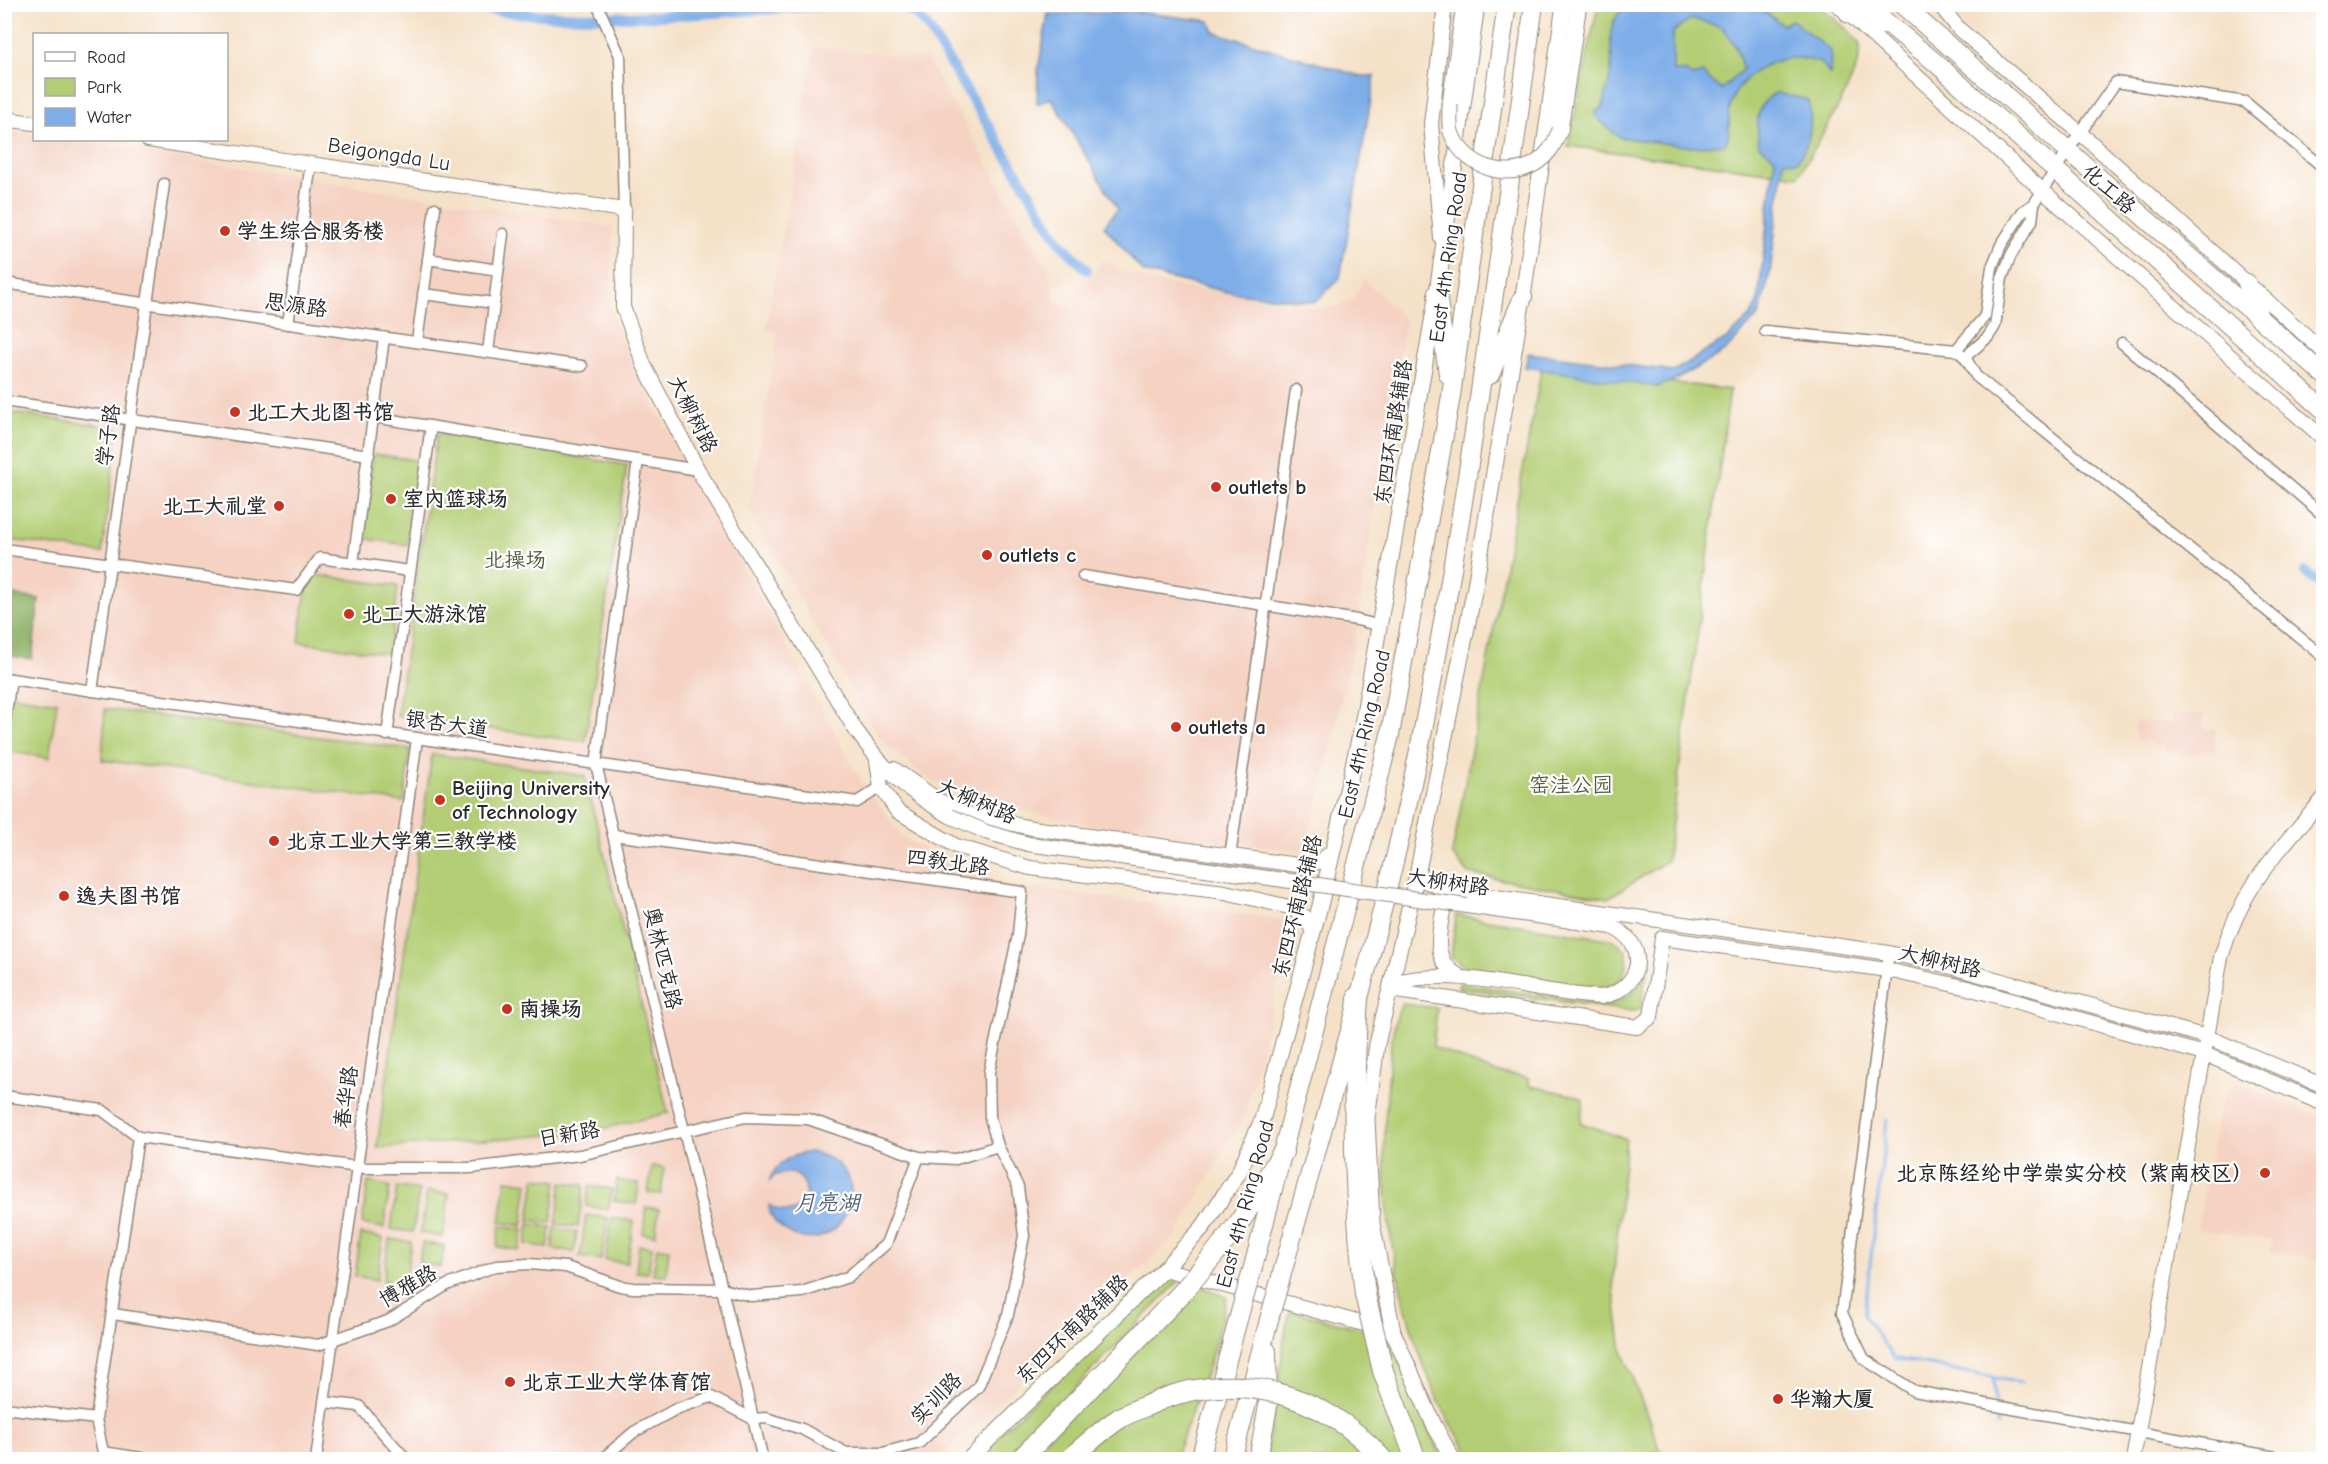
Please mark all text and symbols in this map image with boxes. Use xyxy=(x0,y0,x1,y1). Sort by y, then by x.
legend xyxy=(33,33,228,141)
text: Road xyxy=(87,47,126,68)
text: Park xyxy=(87,77,122,98)
text: Water xyxy=(87,107,132,128)
street label: Beigongda Lu xyxy=(326,133,452,175)
street label: 化工路 xyxy=(2077,159,2141,219)
street label: East 4th Ring Road xyxy=(1424,170,1472,344)
place label: 学生综合服务楼 xyxy=(237,219,384,243)
marker: 学生综合服务楼 xyxy=(218,224,232,238)
street label: 思源路 xyxy=(263,289,329,321)
street label: 东四环南路辅路 xyxy=(1370,358,1416,506)
street label: 大柳树路 xyxy=(663,371,723,457)
place label: 北工大北图书馆 xyxy=(247,400,394,424)
street label: 学子路 xyxy=(92,402,124,468)
marker: 北工大北图书馆 xyxy=(228,405,242,419)
place label: outlets b xyxy=(1228,475,1306,499)
marker: outlets b xyxy=(1209,480,1223,494)
place label: 室内篮球场 xyxy=(403,487,508,511)
marker: 室内篮球场 xyxy=(384,492,398,506)
place label: 北工大礼堂 xyxy=(162,494,267,518)
marker: 北工大礼堂 xyxy=(272,499,286,513)
place label: outlets c xyxy=(999,543,1076,567)
park label: 北操场 xyxy=(484,548,547,572)
marker: outlets c xyxy=(980,548,994,562)
place label: 北工大游泳馆 xyxy=(361,602,487,626)
marker: 北工大游泳馆 xyxy=(342,607,356,621)
street label: East 4th Ring Road xyxy=(1333,647,1395,821)
street label: 银杏大道 xyxy=(404,706,490,742)
place label: outlets a xyxy=(1188,715,1266,739)
marker: outlets a xyxy=(1169,720,1183,734)
park label: 窑洼公园 xyxy=(1529,773,1613,797)
street label: 大柳树路 xyxy=(934,774,1020,828)
place label: Beijing University of Technology xyxy=(452,776,610,824)
marker: Beijing University of Technology xyxy=(433,793,447,807)
place label: 北京工业大学第三教学楼 xyxy=(286,829,517,853)
street label: 东四环南路辅路 xyxy=(1268,832,1326,980)
marker: 北京工业大学第三教学楼 xyxy=(267,834,281,848)
street label: 四教北路 xyxy=(905,844,991,880)
street label: 大柳树路 xyxy=(1405,864,1491,900)
place label: 逸夫图书馆 xyxy=(76,884,181,908)
marker: 逸夫图书馆 xyxy=(57,889,71,903)
street label: 奥林匹克路 xyxy=(639,904,687,1012)
street label: 大柳树路 xyxy=(1896,940,1984,982)
place label: 南操场 xyxy=(519,997,582,1021)
marker: 南操场 xyxy=(500,1002,514,1016)
street label: 春华路 xyxy=(330,1064,362,1130)
street label: 日新路 xyxy=(536,1117,602,1151)
street label: East 4th Ring Road xyxy=(1211,1118,1279,1290)
place label: 北京陈经纶中学崇实分校（紫南校区） xyxy=(1896,1161,2253,1185)
marker: 北京陈经纶中学崇实分校（紫南校区） xyxy=(2258,1166,2272,1180)
water label: 月亮湖 xyxy=(794,1190,862,1216)
street label: 博雅路 xyxy=(375,1260,441,1312)
street label: 东四环南路辅路 xyxy=(1011,1269,1133,1389)
street label: 实训路 xyxy=(905,1367,967,1429)
place label: 北京工业大学体育馆 xyxy=(522,1370,711,1394)
marker: 北京工业大学体育馆 xyxy=(503,1375,517,1389)
place label: 华瀚大厦 xyxy=(1790,1387,1874,1411)
marker: 华瀚大厦 xyxy=(1771,1392,1785,1406)

